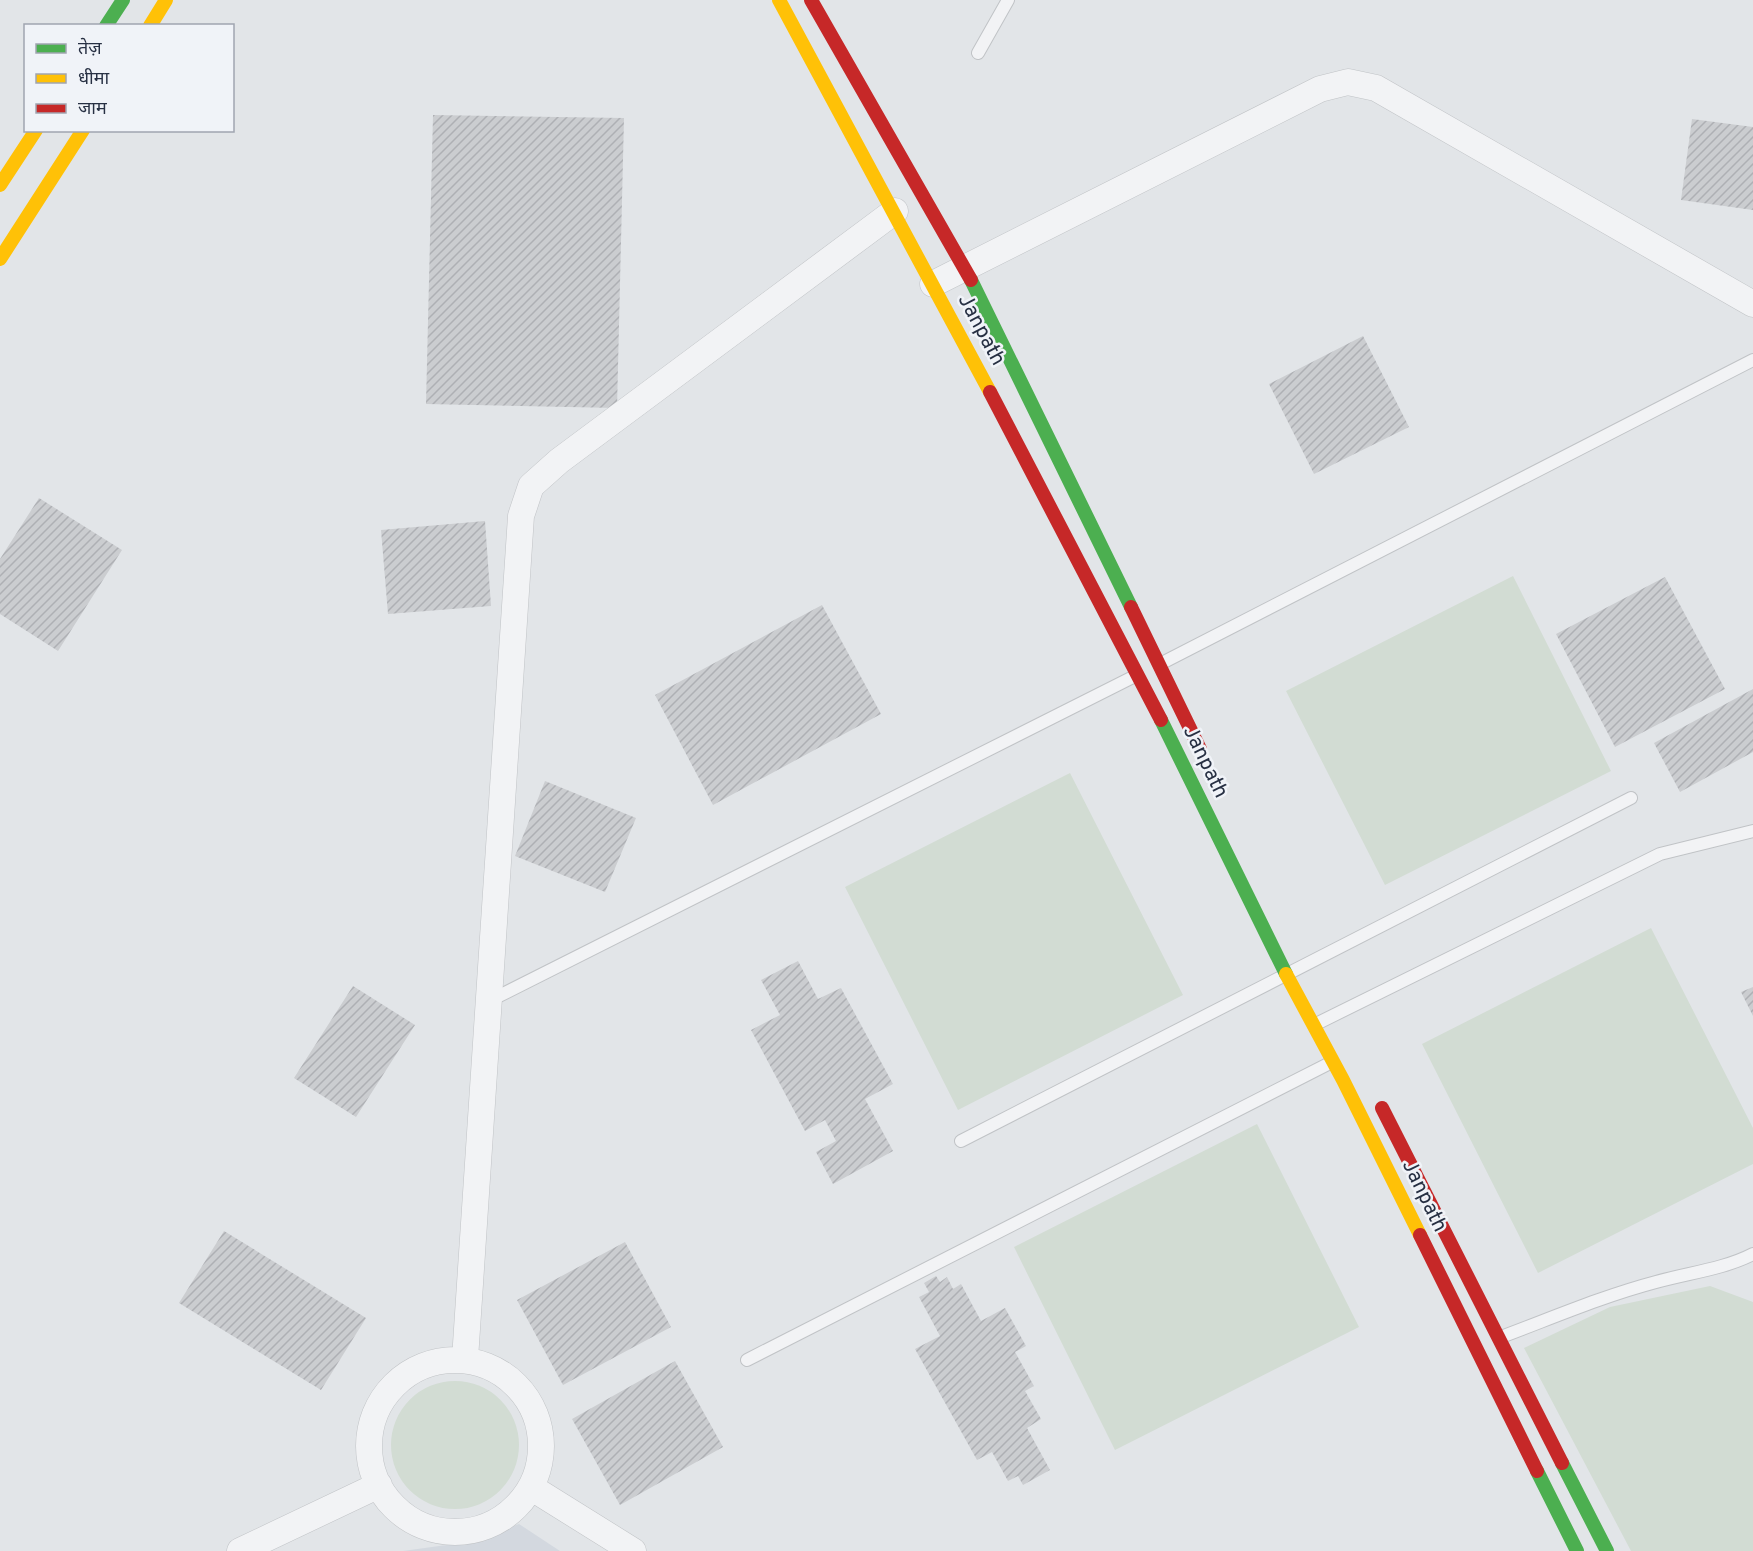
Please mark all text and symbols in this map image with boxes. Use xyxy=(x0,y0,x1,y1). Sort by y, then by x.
legend xyxy=(24,24,234,132)
text: तेज़ xyxy=(78,37,102,61)
text: धीमा xyxy=(78,68,109,91)
text: जाम xyxy=(78,98,108,121)
street label: Janpath xyxy=(951,290,1011,370)
street label: Janpath xyxy=(1176,721,1234,803)
street label: Janpath xyxy=(1395,1155,1453,1237)

